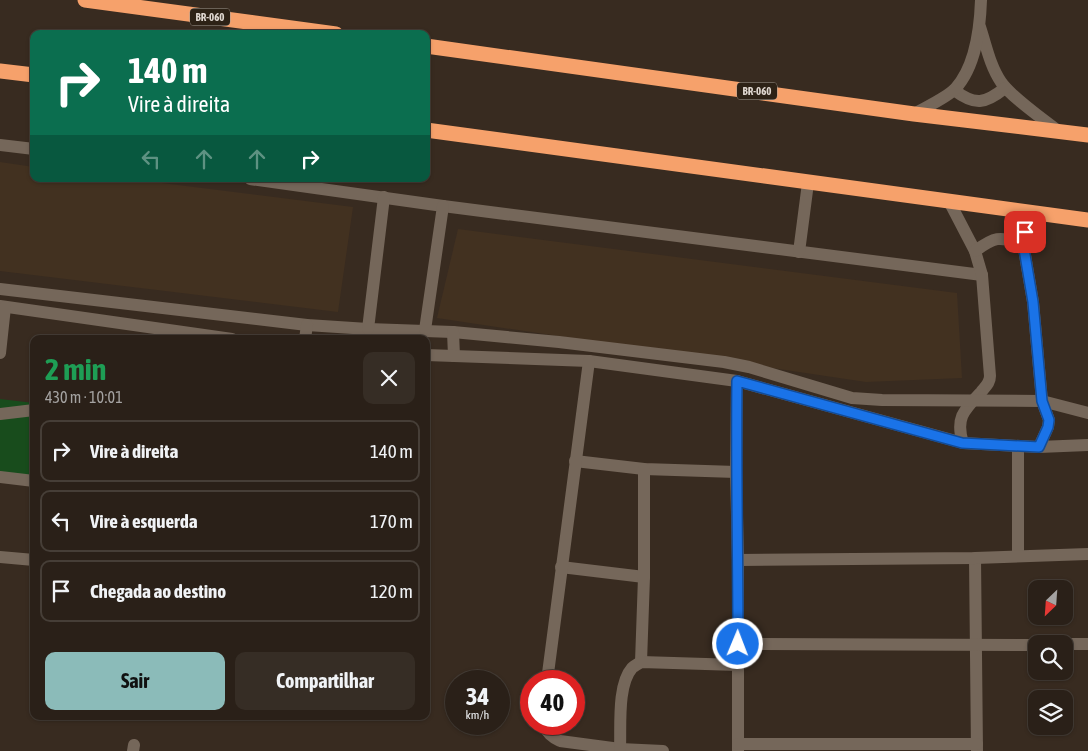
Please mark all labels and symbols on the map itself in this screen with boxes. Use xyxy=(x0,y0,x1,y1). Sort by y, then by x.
road number: BR-060 xyxy=(190,8,230,26)
road number: BR-060 xyxy=(737,82,777,100)
pin xyxy=(1004,211,1046,253)
north arrow xyxy=(1028,580,1072,625)
position arrow xyxy=(711,617,763,669)
speed limit sign: 40 xyxy=(520,670,585,735)

